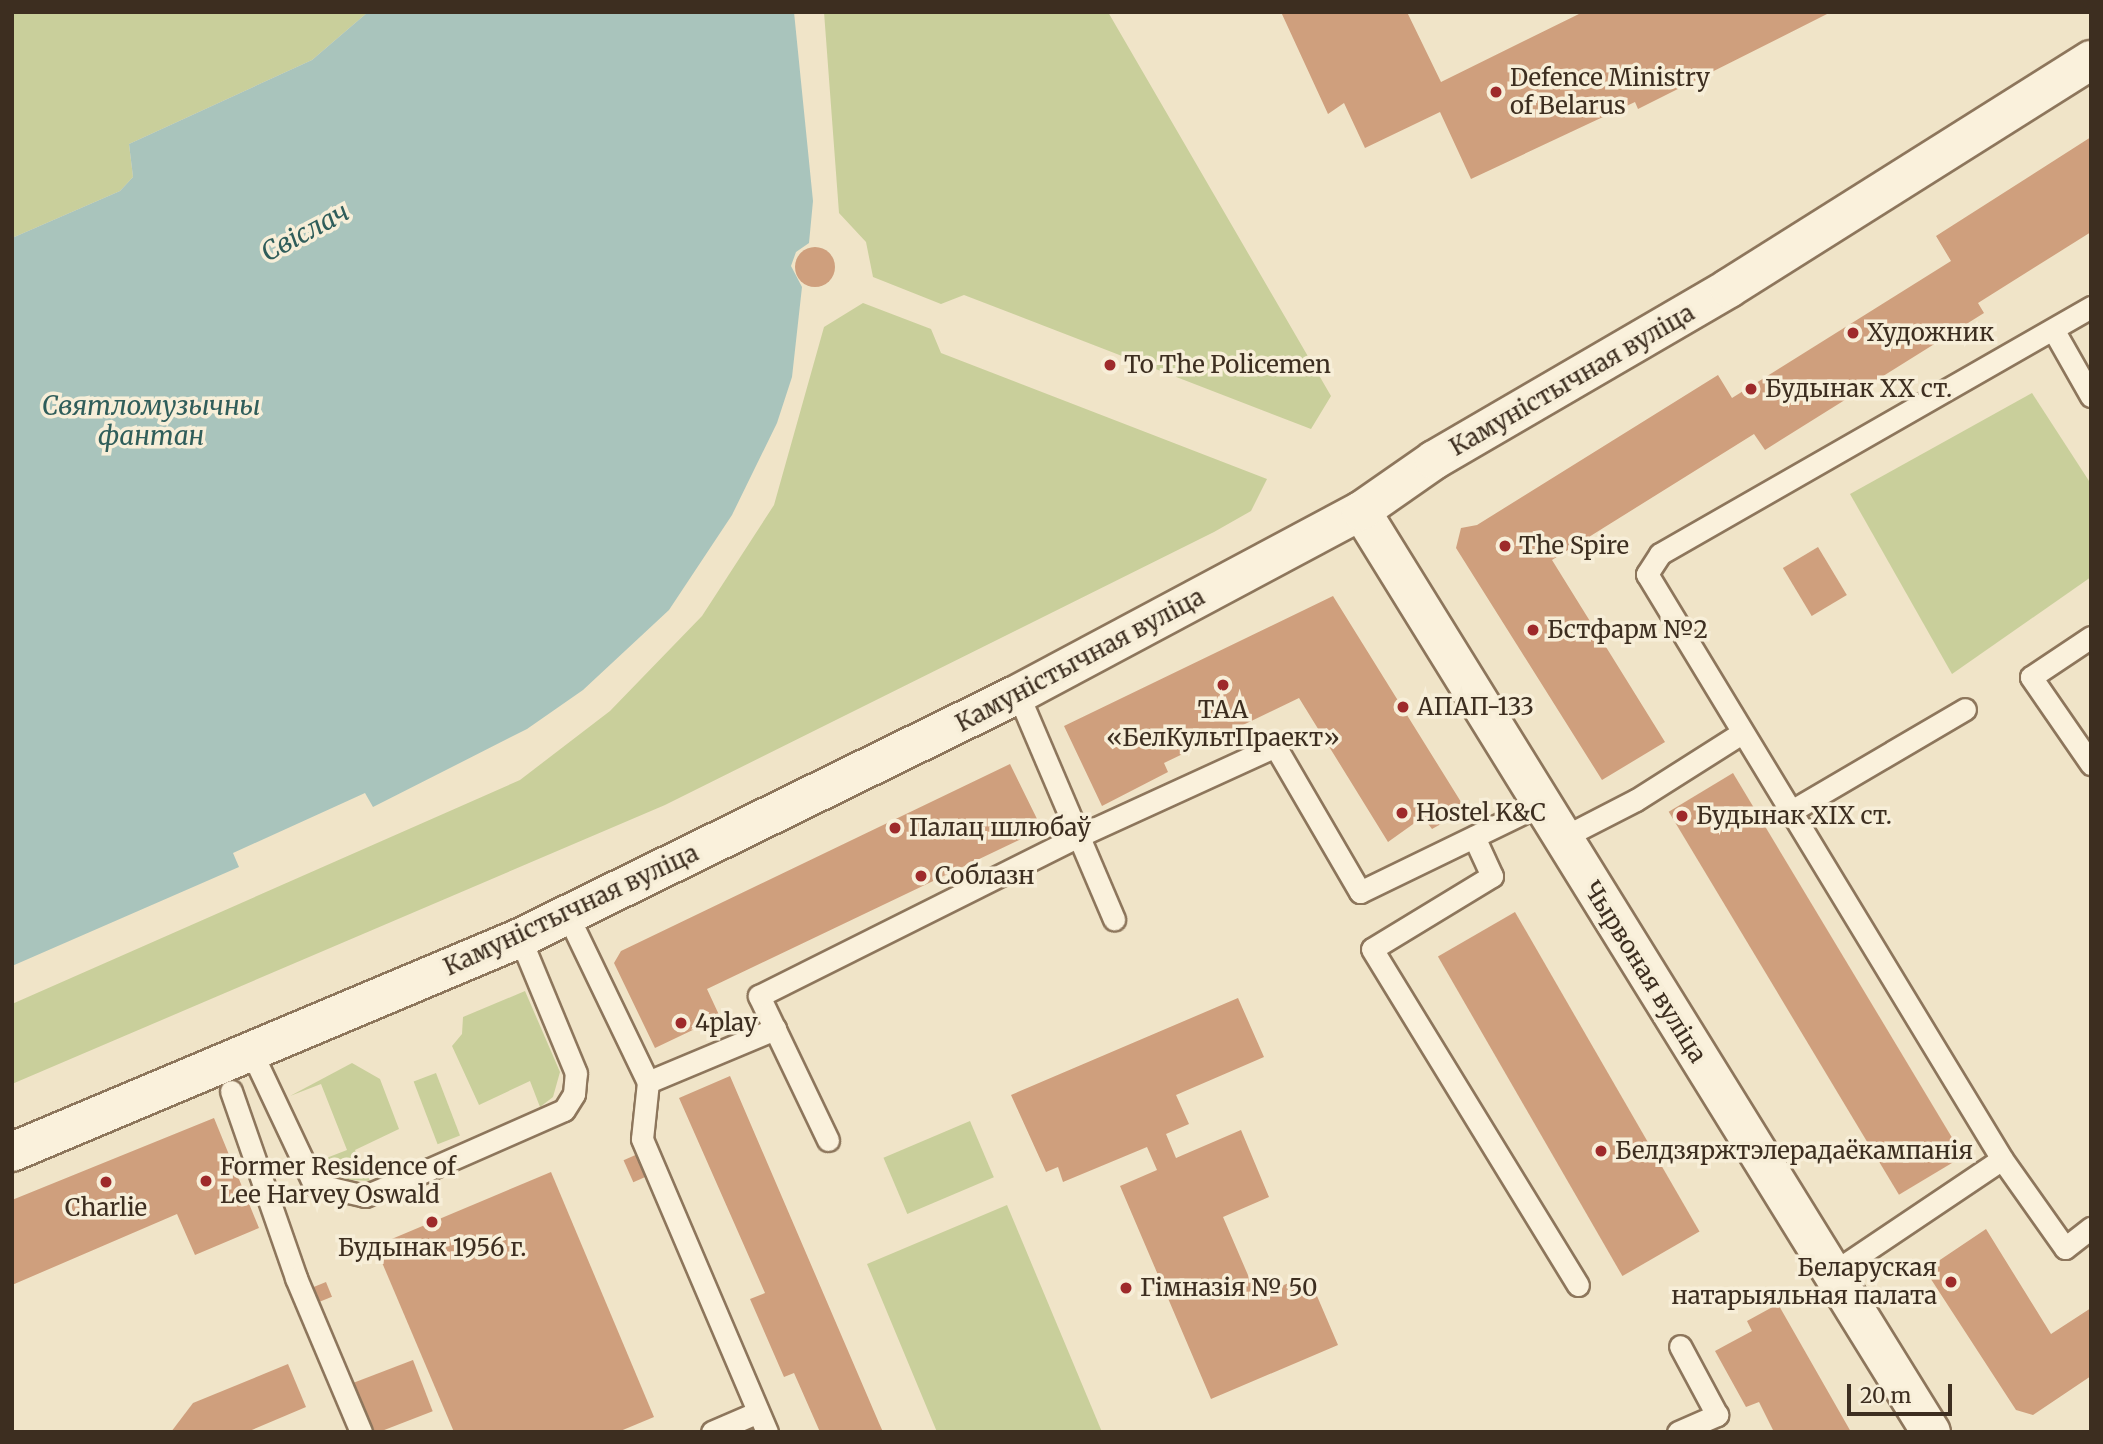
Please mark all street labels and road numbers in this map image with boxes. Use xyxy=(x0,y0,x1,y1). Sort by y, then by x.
street label: Камуністычная вуліца xyxy=(1445,298,1699,462)
street label: Камуністычная вуліца xyxy=(951,582,1209,738)
street label: Камуністычная вуліца xyxy=(439,838,703,982)
street label: Чырвоная вуліца xyxy=(1578,876,1712,1068)

